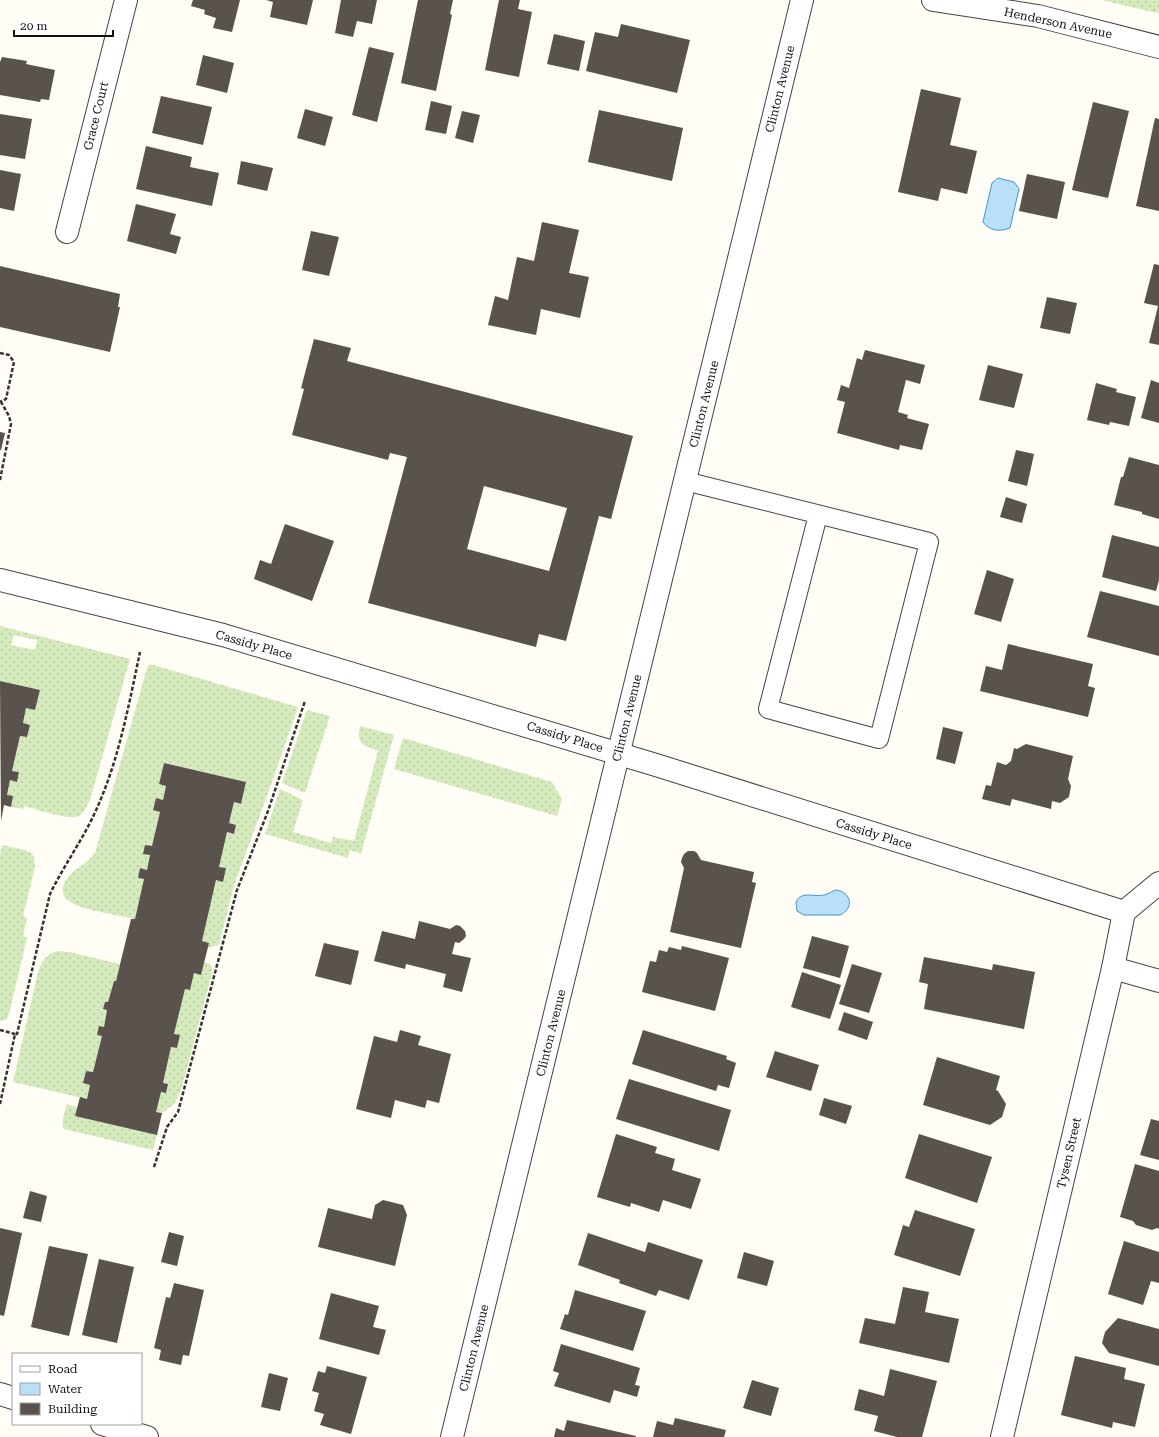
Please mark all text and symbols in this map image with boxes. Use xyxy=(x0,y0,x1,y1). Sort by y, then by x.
street label: Henderson Avenue xyxy=(1003,5,1114,41)
scale bar xyxy=(14,12,113,38)
text: 20 m xyxy=(20,19,47,33)
street label: Clinton Avenue xyxy=(762,44,798,134)
street label: Grace Court xyxy=(81,80,111,152)
street label: Clinton Avenue xyxy=(686,359,722,449)
street label: Cassidy Place xyxy=(214,627,294,663)
street label: Clinton Avenue xyxy=(609,673,645,763)
street label: Cassidy Place xyxy=(525,719,605,755)
street label: Cassidy Place xyxy=(834,816,914,852)
street label: Clinton Avenue xyxy=(533,988,569,1078)
street label: Tysen Street xyxy=(1054,1116,1084,1190)
street label: Clinton Avenue xyxy=(456,1303,492,1393)
legend xyxy=(12,1353,142,1425)
text: Road xyxy=(48,1362,78,1376)
text: Water xyxy=(48,1382,82,1396)
text: Building xyxy=(48,1402,97,1416)

